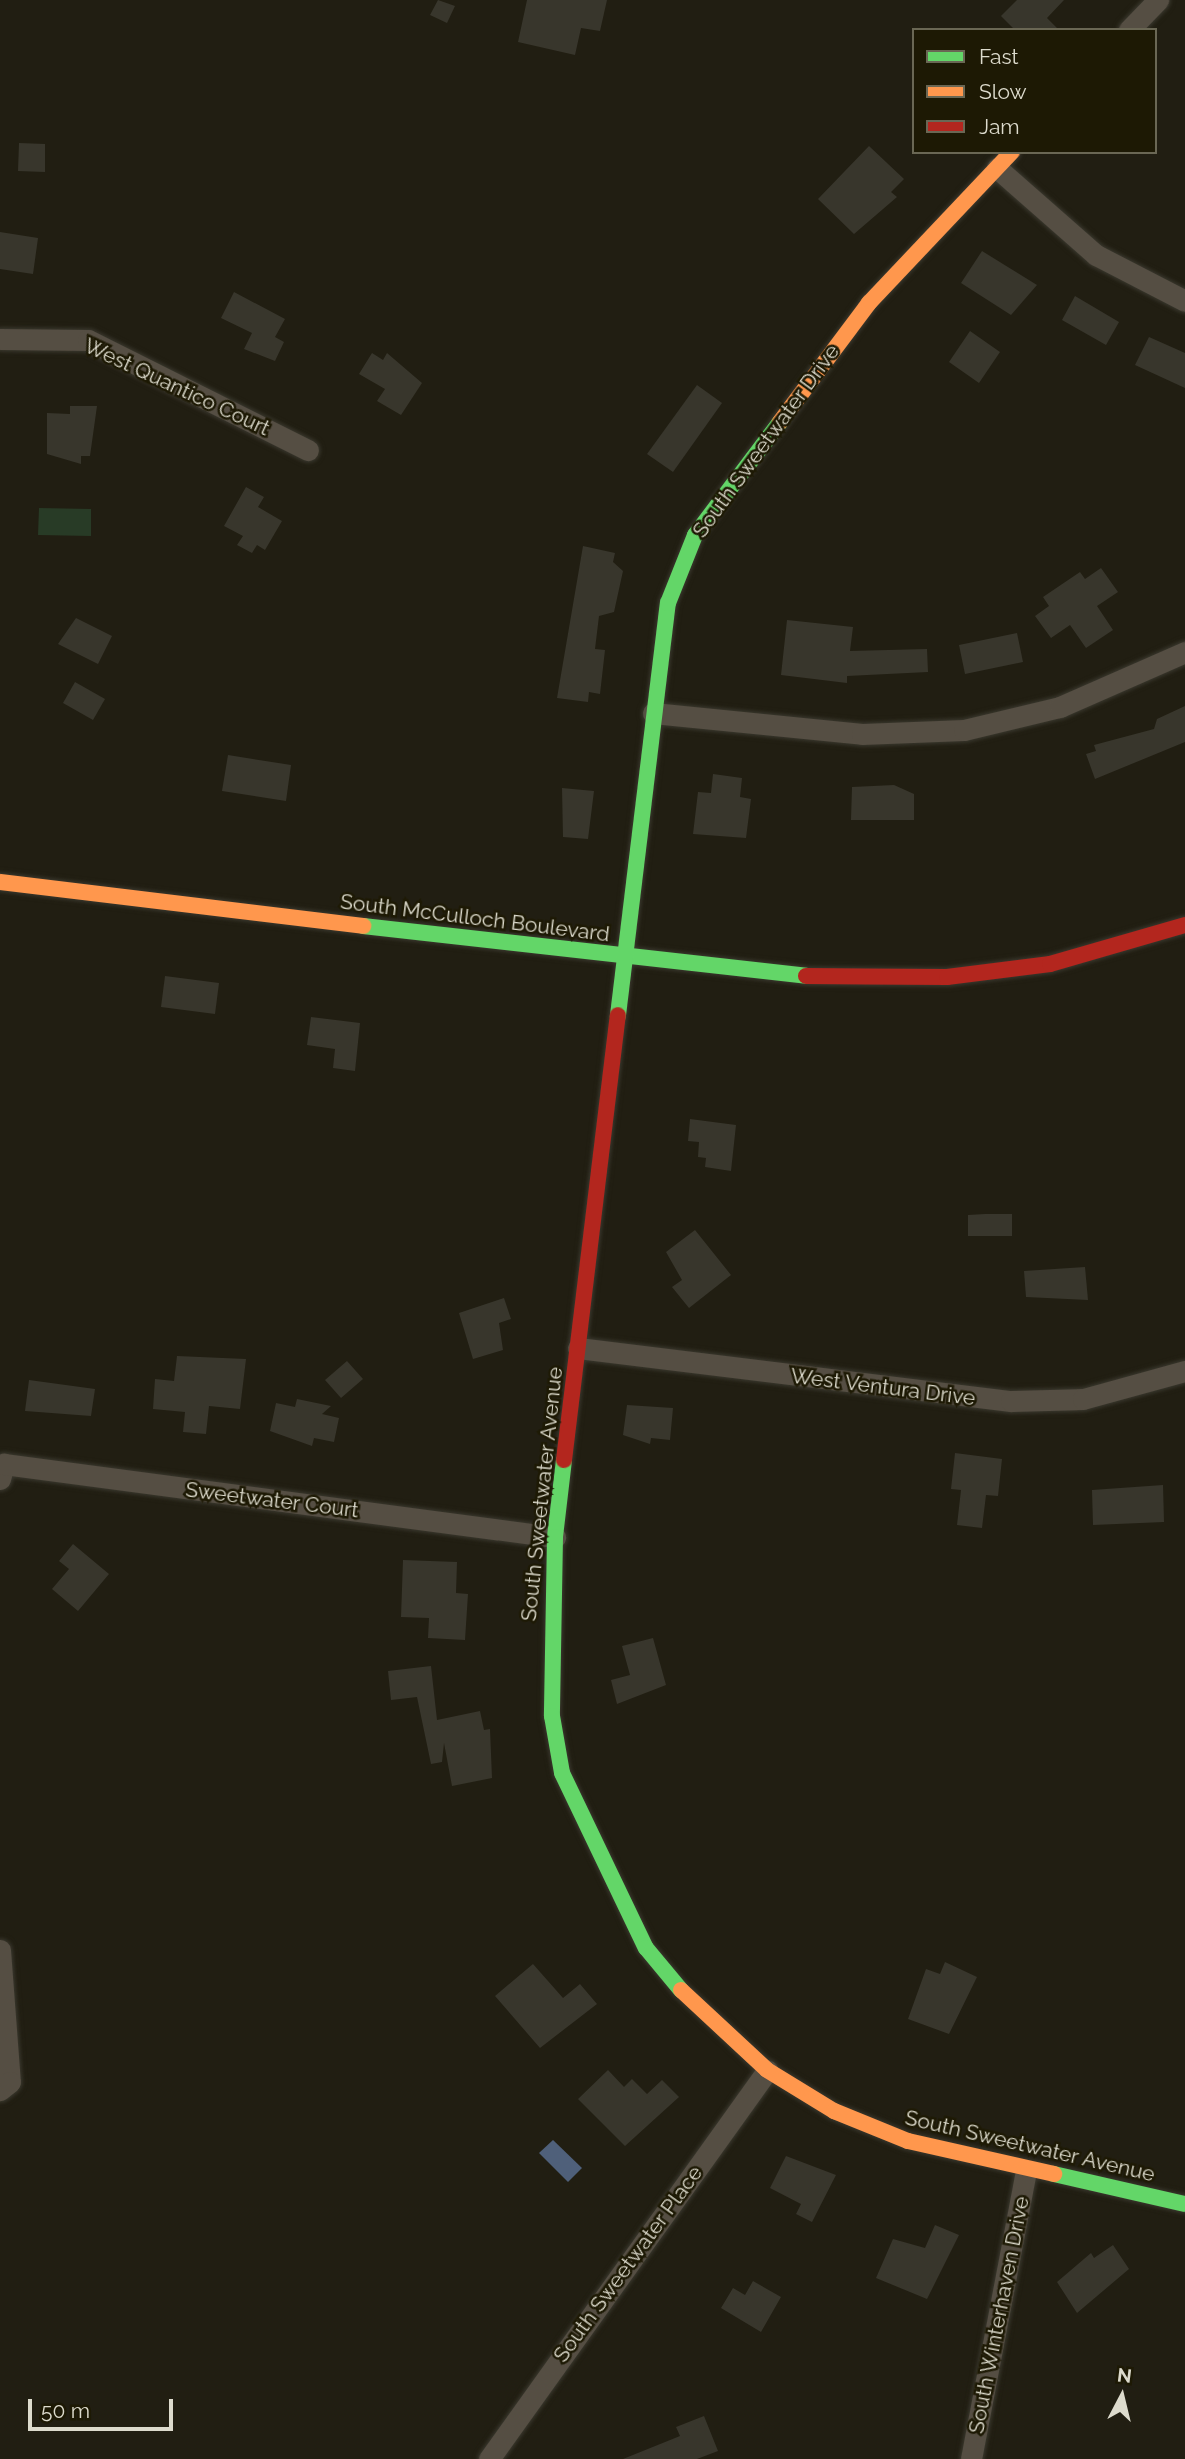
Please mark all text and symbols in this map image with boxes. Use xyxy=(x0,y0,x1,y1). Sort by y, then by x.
legend xyxy=(912,28,1157,154)
text: Fast xyxy=(979,44,1019,69)
text: Slow xyxy=(979,79,1027,104)
text: Jam xyxy=(979,114,1020,139)
street label: West Quantico Court xyxy=(80,333,274,441)
street label: South Sweetwater Drive xyxy=(687,339,845,543)
street label: South McCulloch Boulevard xyxy=(339,889,611,947)
street label: West Ventura Drive xyxy=(789,1363,977,1411)
street label: South Sweetwater Avenue xyxy=(516,1365,568,1623)
street label: Sweetwater Court xyxy=(184,1477,360,1523)
street label: South Sweetwater Avenue xyxy=(902,2105,1158,2187)
street label: South Sweetwater Place xyxy=(548,2161,708,2367)
street label: South Winterhaven Drive xyxy=(964,2194,1034,2436)
north arrow xyxy=(1087,2361,1157,2431)
text: N xyxy=(1116,2363,1133,2387)
scale bar xyxy=(32,2386,177,2430)
text: 50 m xyxy=(41,2398,90,2423)

